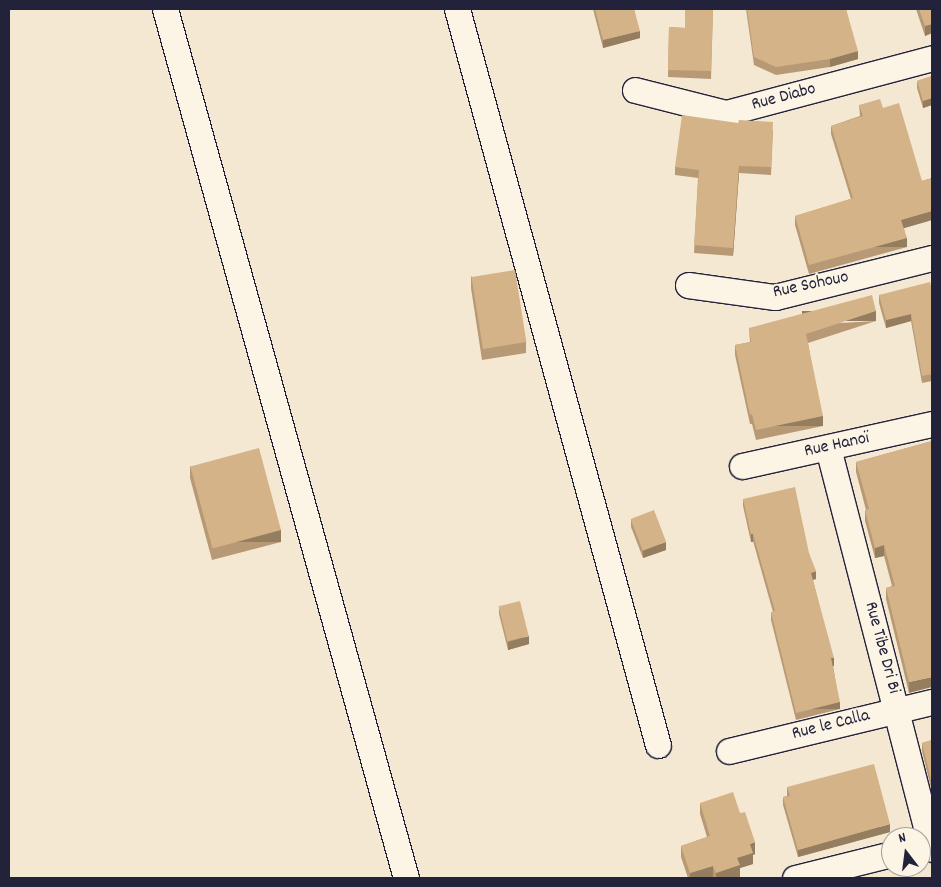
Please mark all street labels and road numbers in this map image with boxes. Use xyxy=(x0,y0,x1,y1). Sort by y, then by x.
street label: Rue Diabo xyxy=(750,79,818,117)
street label: Rue Sohouo xyxy=(771,267,851,305)
street label: Rue Hanoï xyxy=(803,429,871,463)
street label: Rue Tibe Dri Bi xyxy=(858,600,904,696)
street label: Rue le Calla xyxy=(790,706,872,746)

